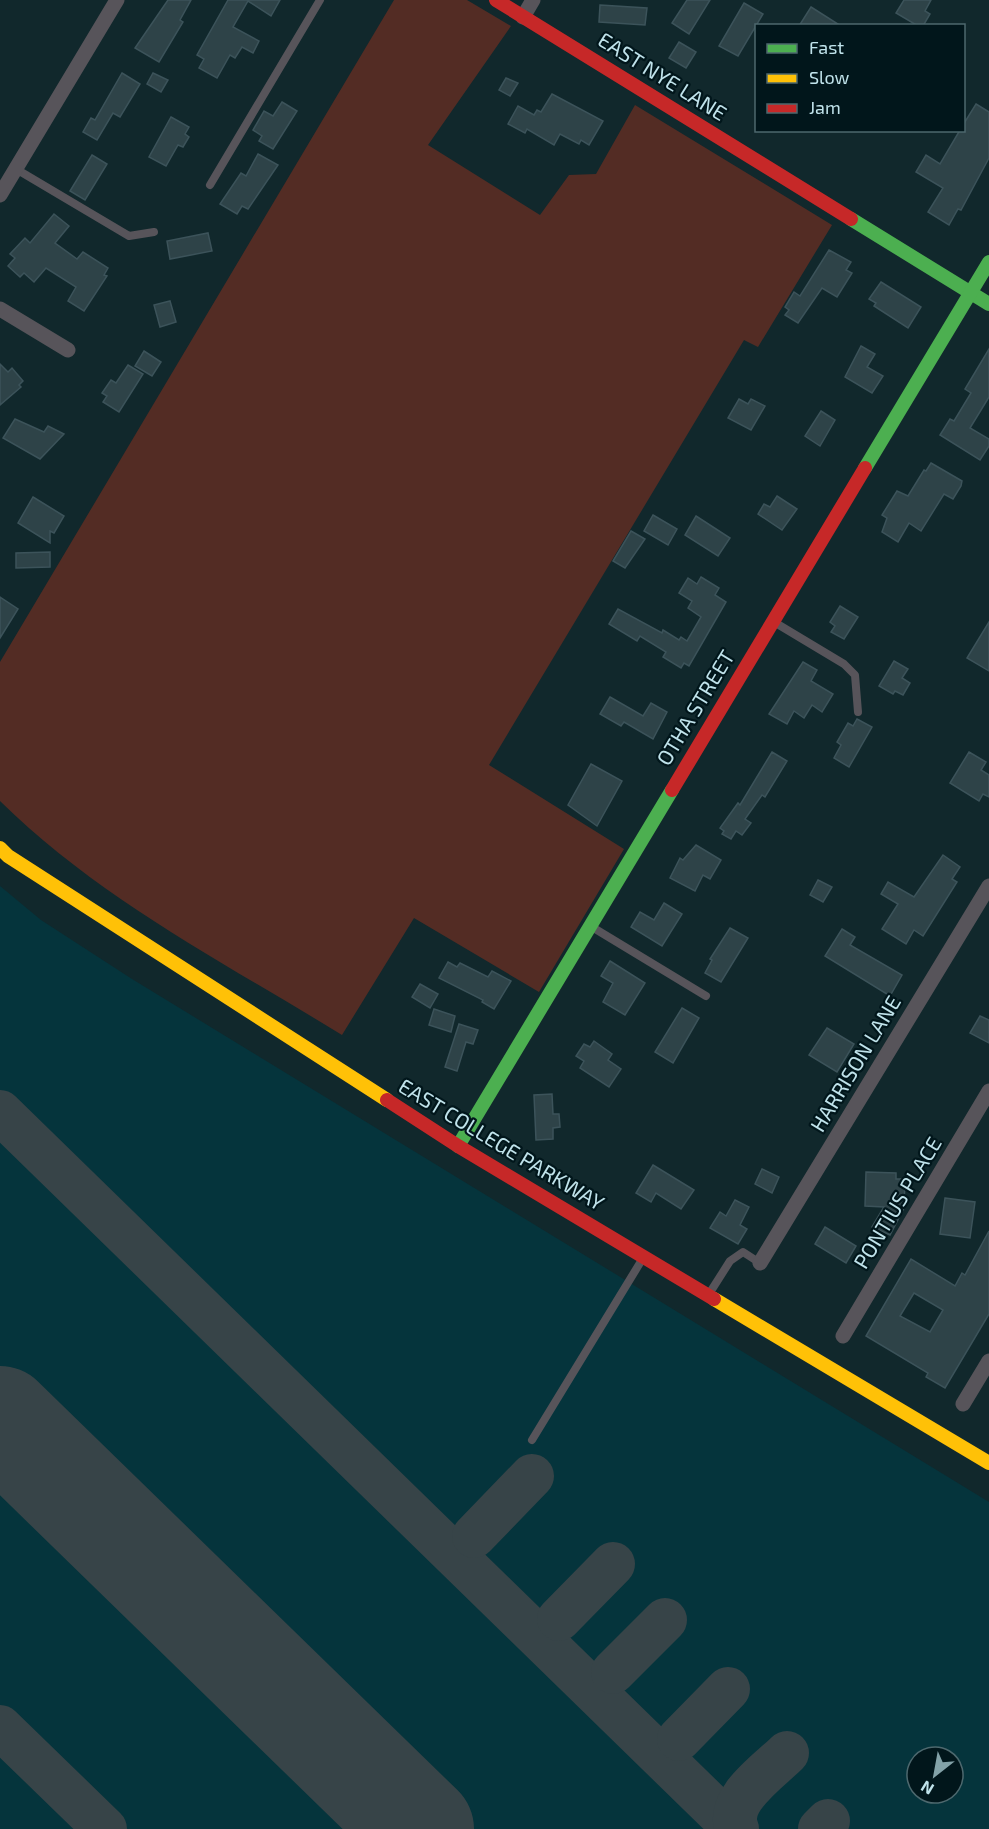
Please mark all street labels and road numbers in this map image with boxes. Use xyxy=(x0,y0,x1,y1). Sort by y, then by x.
street label: EAST NYE LANE xyxy=(594,26,732,125)
street label: OTHA STREET xyxy=(651,645,739,769)
street label: HARRISON LANE xyxy=(804,991,905,1136)
street label: EAST COLLEGE PARKWAY xyxy=(395,1072,609,1215)
street label: PONTIUS PLACE xyxy=(848,1132,946,1273)

